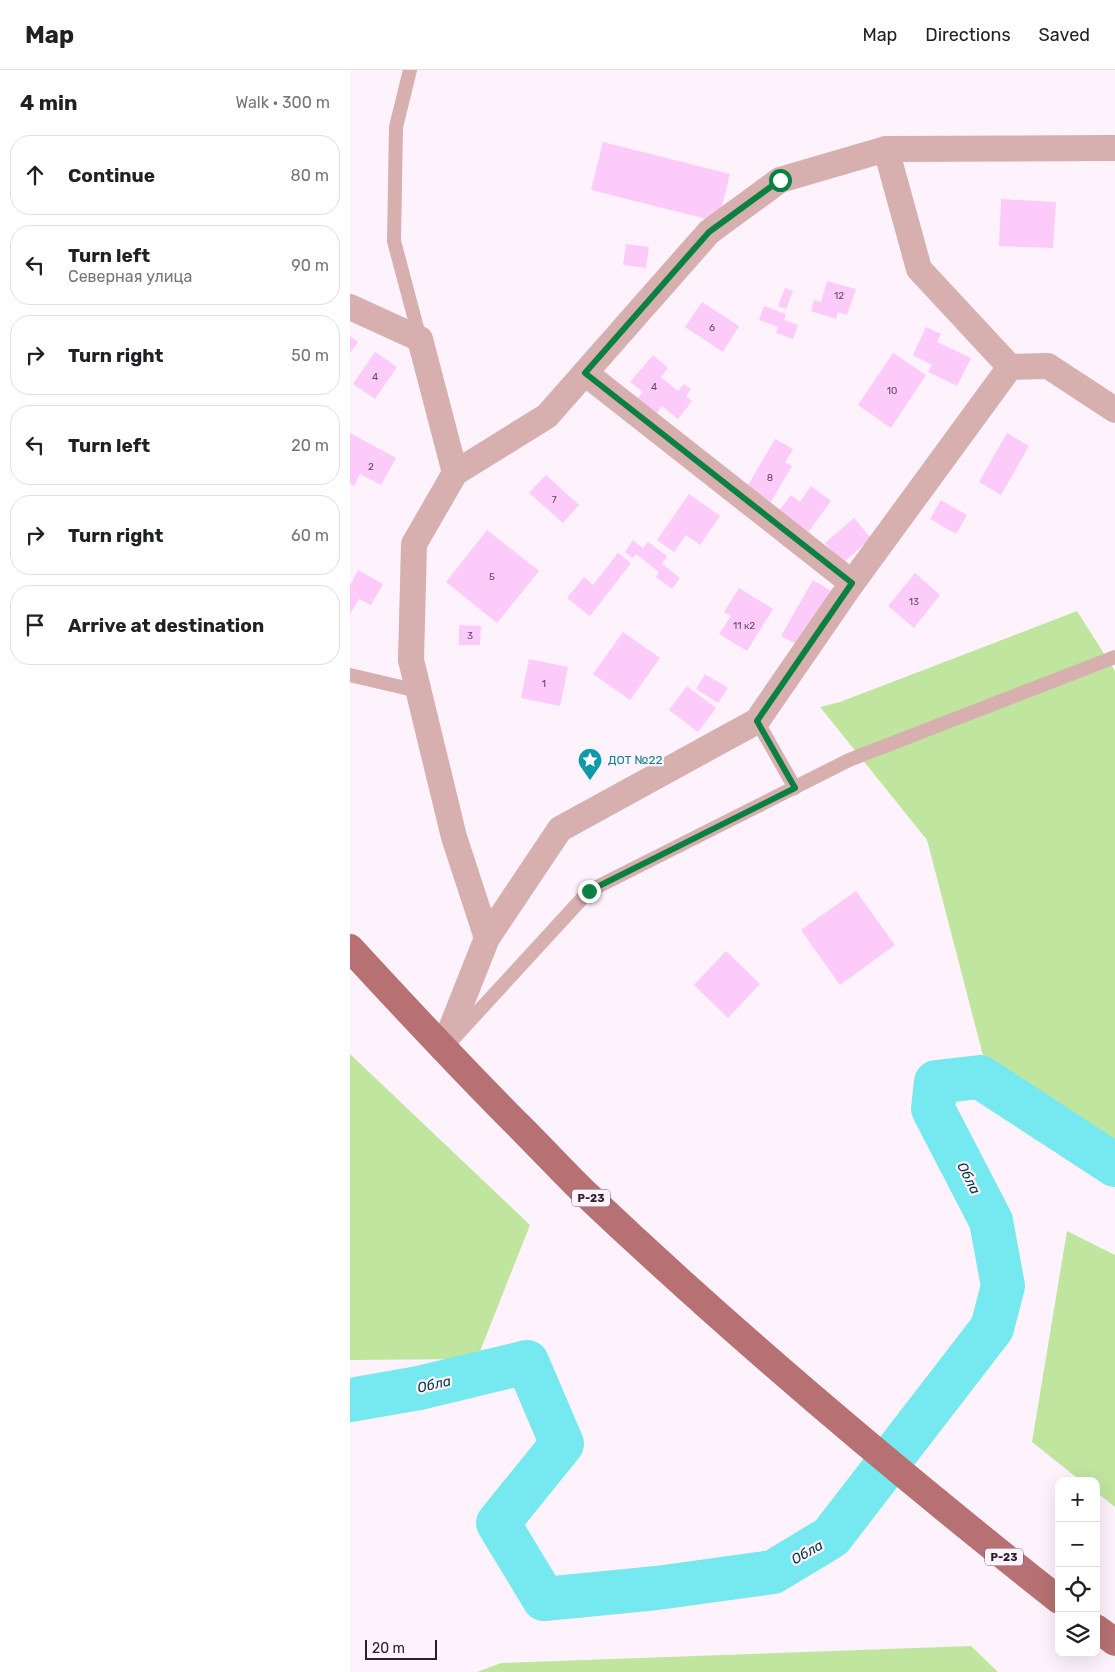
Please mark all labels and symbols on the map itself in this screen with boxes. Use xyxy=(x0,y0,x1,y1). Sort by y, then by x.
route start xyxy=(769,169,792,192)
house number: 12 xyxy=(834,290,844,302)
house number: 6 xyxy=(709,322,715,334)
house number: 4 xyxy=(372,371,378,383)
house number: 4 xyxy=(651,381,657,393)
house number: 10 xyxy=(887,385,897,397)
house number: 2 xyxy=(368,461,374,473)
house number: 8 xyxy=(767,472,773,484)
house number: 7 xyxy=(551,494,557,506)
house number: 5 xyxy=(489,571,495,583)
house number: 13 xyxy=(909,596,919,608)
house number: 11 к2 xyxy=(733,620,755,632)
house number: 3 xyxy=(467,630,473,642)
house number: 1 xyxy=(542,678,546,690)
place icon: ДОТ №22 xyxy=(577,747,603,781)
place label: ДОТ №22 xyxy=(608,753,662,767)
route end xyxy=(578,880,601,903)
water label: Обла xyxy=(953,1159,984,1197)
road number: Р-23 xyxy=(572,1190,610,1206)
water label: Обла xyxy=(416,1372,453,1397)
water label: Обла xyxy=(788,1537,826,1568)
road number: Р-23 xyxy=(985,1548,1023,1565)
scale bar xyxy=(365,1637,438,1660)

